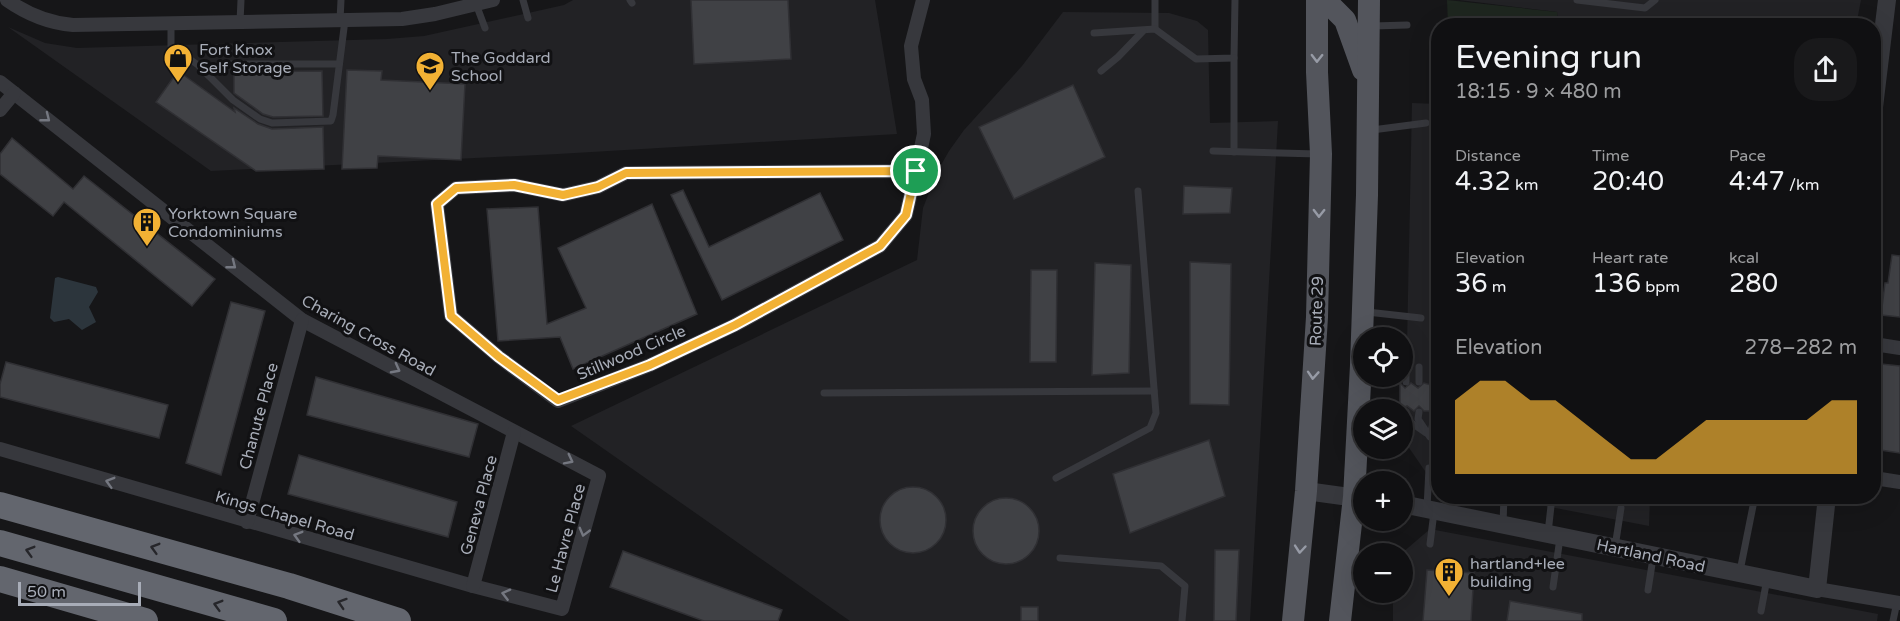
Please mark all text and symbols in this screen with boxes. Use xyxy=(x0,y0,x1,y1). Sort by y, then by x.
text: Evening run xyxy=(1455,38,1642,77)
button: share xyxy=(1794,38,1857,101)
place label: Fort Knox Self Storage xyxy=(199,40,292,78)
shop icon: Fort Knox Self Storage xyxy=(162,42,194,84)
place label: The Goddard School xyxy=(451,48,551,86)
school or university icon: The Goddard School xyxy=(414,50,446,92)
one-way arrow xyxy=(1311,54,1323,63)
text: 18:15 · 9 × 480 m xyxy=(1455,80,1622,104)
one-way arrow xyxy=(39,111,50,122)
pin xyxy=(890,145,941,196)
text: Distance xyxy=(1455,146,1521,166)
text: Time xyxy=(1592,146,1629,166)
text: Pace xyxy=(1729,146,1766,166)
icon: arrive xyxy=(899,154,932,187)
text: 4.32 xyxy=(1455,166,1511,197)
text: 20:40 xyxy=(1592,166,1664,197)
text: 4:47 xyxy=(1729,166,1785,197)
text: km xyxy=(1511,175,1538,195)
text: /km xyxy=(1785,175,1819,195)
place label: Yorktown Square Condominiums xyxy=(168,204,297,242)
building icon: Yorktown Square Condominiums xyxy=(131,206,163,248)
one-way arrow xyxy=(1313,208,1326,217)
text: Elevation xyxy=(1455,248,1525,268)
text: Heart rate xyxy=(1592,248,1668,268)
text: kcal xyxy=(1729,248,1759,268)
one-way arrow xyxy=(225,258,236,269)
text: 36 xyxy=(1455,268,1488,299)
text: 136 xyxy=(1592,268,1641,299)
text: 280 xyxy=(1729,268,1778,299)
street label: Route 29 xyxy=(1306,276,1328,346)
text: m xyxy=(1488,277,1507,297)
text: bpm xyxy=(1641,277,1680,297)
street label: Charing Cross Road xyxy=(298,291,439,381)
street label: Stillwood Circle xyxy=(574,321,689,385)
map controls xyxy=(1353,327,1413,603)
button: locate xyxy=(1353,327,1413,387)
text: Elevation xyxy=(1455,336,1542,360)
text: 278–282 m xyxy=(1744,336,1857,360)
street label: Chanute Place xyxy=(235,361,283,472)
one-way arrow xyxy=(390,362,401,374)
one-way arrow xyxy=(1307,370,1320,379)
button: layers xyxy=(1353,399,1413,459)
street label: Geneva Place xyxy=(456,453,502,557)
one-way arrow xyxy=(562,453,573,464)
button: + xyxy=(1353,471,1413,531)
one-way arrow xyxy=(105,476,115,489)
street label: Le Havre Place xyxy=(542,482,590,595)
street label: Kings Chapel Road xyxy=(213,487,357,545)
one-way arrow xyxy=(578,527,591,537)
one-way arrow xyxy=(293,531,304,543)
street label: Hartland Road xyxy=(1595,535,1707,577)
one-way arrow xyxy=(151,543,161,555)
button: − xyxy=(1353,543,1413,603)
one-way arrow xyxy=(1294,545,1307,554)
one-way arrow xyxy=(25,546,36,558)
place label: hartland+lee building xyxy=(1470,554,1565,592)
building icon: hartland+lee building xyxy=(1433,556,1465,598)
scale bar xyxy=(18,579,141,606)
text: 50 m xyxy=(27,582,66,602)
one-way arrow xyxy=(501,589,511,602)
one-way arrow xyxy=(337,598,348,610)
one-way arrow xyxy=(213,600,223,612)

